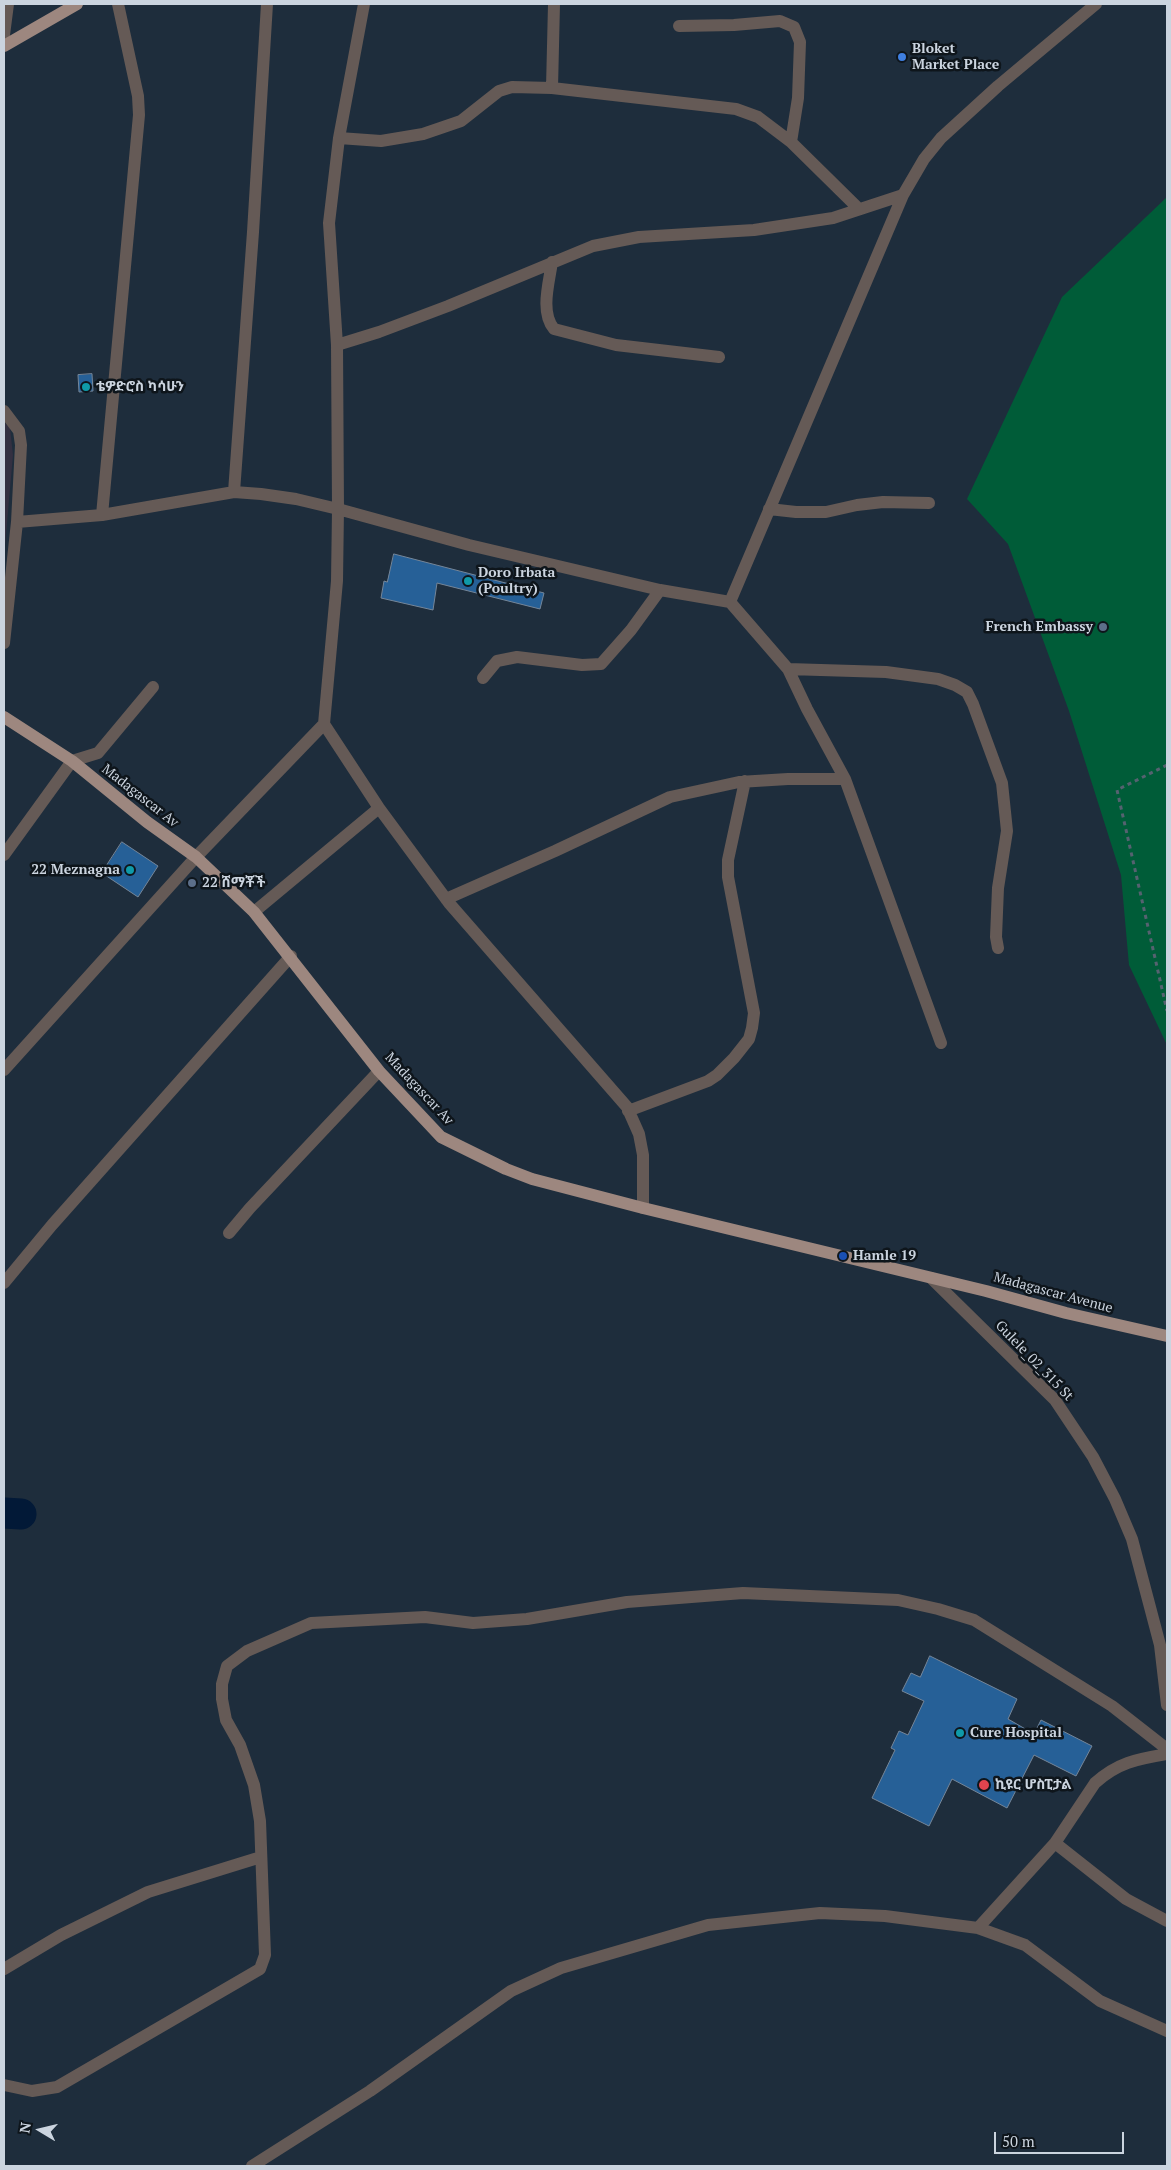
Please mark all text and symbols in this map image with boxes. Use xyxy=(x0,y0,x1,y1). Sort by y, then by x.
place label: Bloket Market Place xyxy=(912,41,999,74)
marker: Bloket Market Place xyxy=(896,51,908,63)
place label: ቴዎድሮስ ካሳሁን xyxy=(96,379,184,395)
marker: ቴዎድሮስ ካሳሁን xyxy=(80,381,92,393)
place label: Doro Irbata (Poultry) xyxy=(478,565,555,598)
marker: Doro Irbata (Poultry) xyxy=(462,575,474,587)
place label: French Embassy xyxy=(985,619,1093,635)
marker: French Embassy xyxy=(1097,621,1109,633)
street label: Madagascar Av xyxy=(98,761,182,831)
place label: 22 Meznagna xyxy=(31,862,120,878)
marker: 22 Meznagna xyxy=(124,864,136,876)
place label: 22 ሸማቾች xyxy=(202,875,265,891)
marker: 22 ሸማቾች xyxy=(186,877,198,889)
street label: Madagascar Av xyxy=(381,1049,457,1129)
place label: Hamle 19 xyxy=(853,1248,916,1264)
marker: Hamle 19 xyxy=(837,1250,849,1262)
street label: Madagascar Avenue xyxy=(992,1269,1114,1317)
street label: Gulele_02_315 St xyxy=(991,1317,1077,1405)
place label: Cure Hospital xyxy=(970,1725,1062,1741)
marker: Cure Hospital xyxy=(954,1727,966,1739)
place label: ኪዩር ሆስፒታል xyxy=(995,1777,1071,1793)
marker: ኪዩር ሆስፒታል xyxy=(977,1778,991,1792)
north arrow xyxy=(15,2105,65,2155)
text: N xyxy=(14,2121,35,2134)
scale bar xyxy=(996,2122,1126,2154)
text: 50 m xyxy=(1002,2131,1035,2151)

